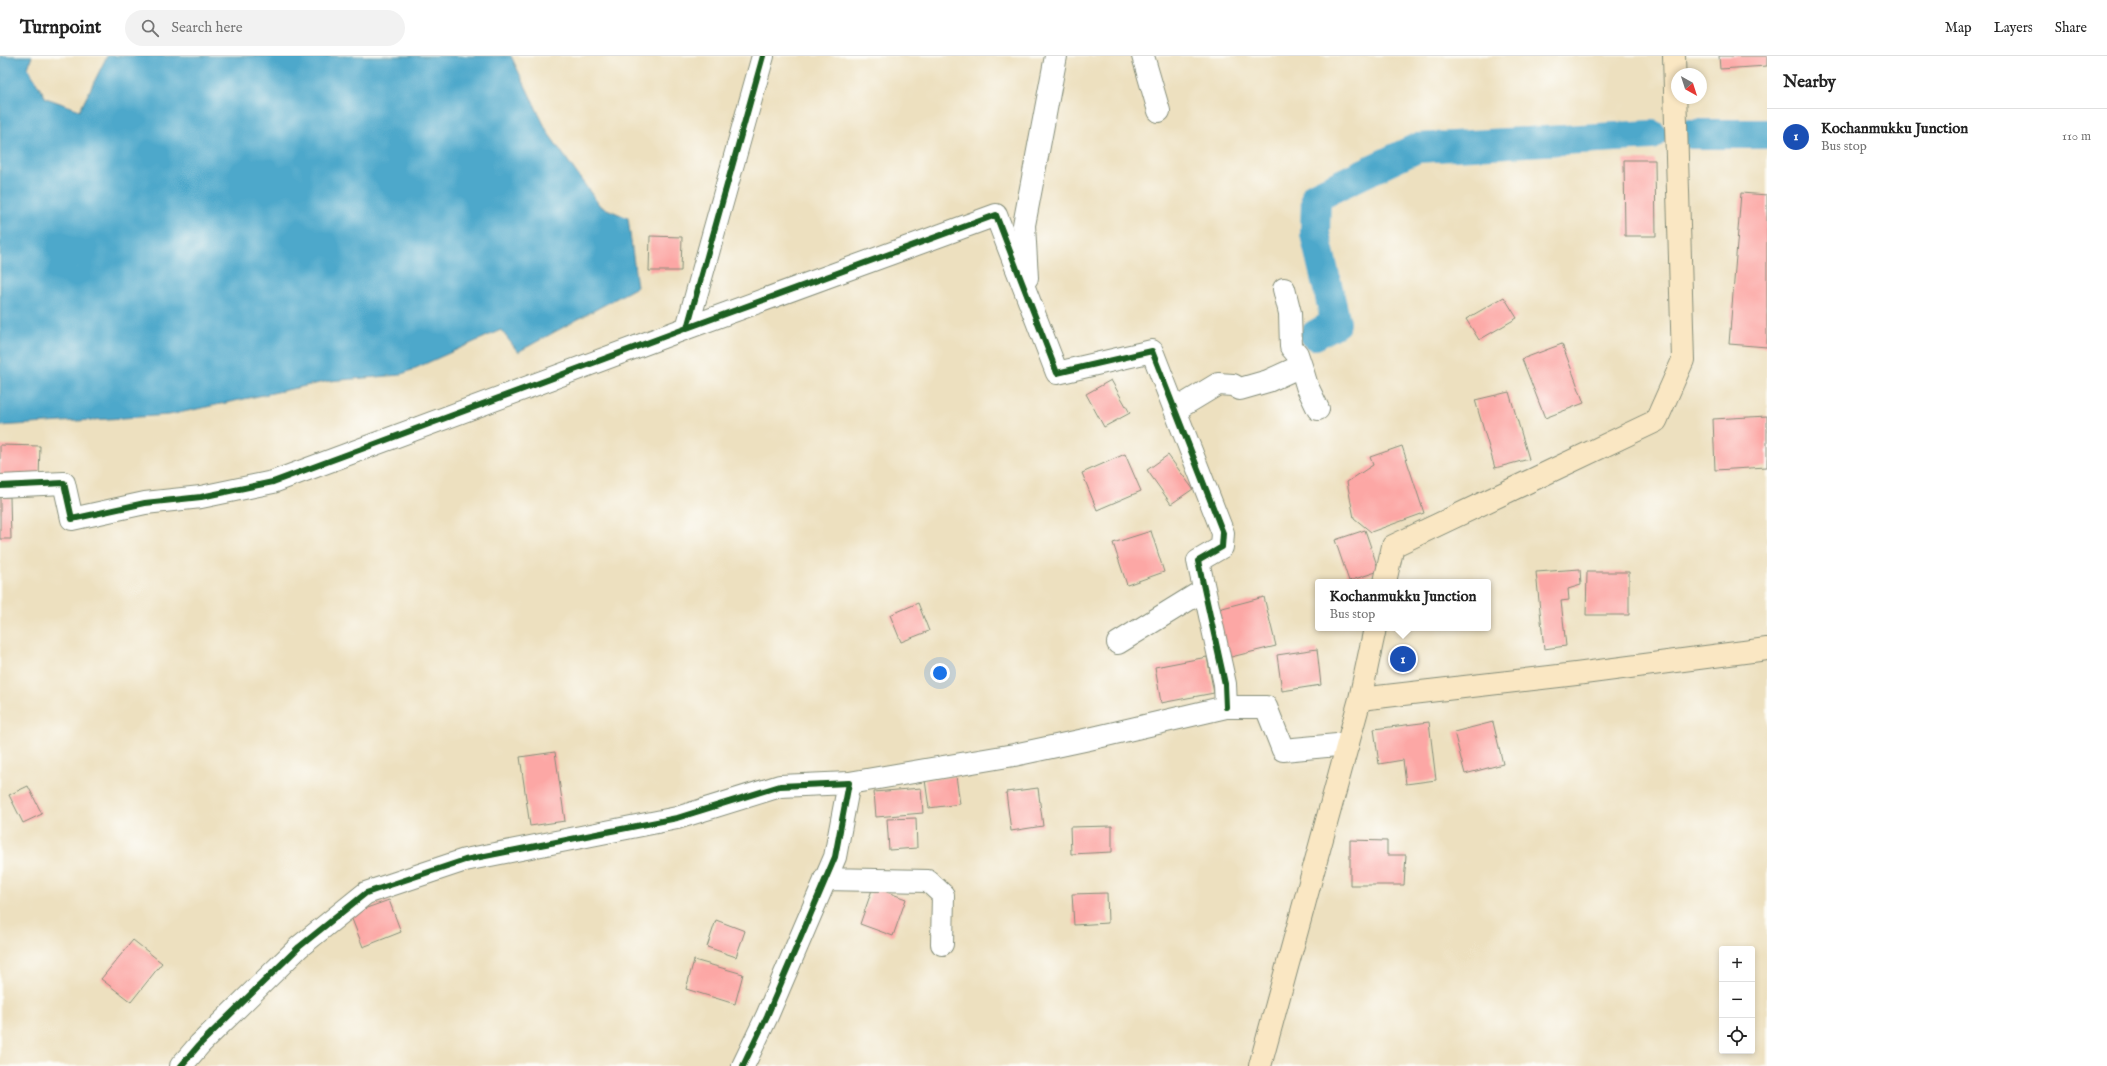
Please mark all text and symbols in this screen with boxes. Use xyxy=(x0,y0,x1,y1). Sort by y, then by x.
search box xyxy=(125,10,405,46)
text: Turnpoint xyxy=(20,16,101,40)
icon: search xyxy=(139,17,161,39)
text: Search here xyxy=(171,18,243,37)
text: Map xyxy=(1945,19,1972,37)
text: Layers xyxy=(1994,19,2033,37)
text: Share xyxy=(2055,19,2087,37)
north arrow xyxy=(1671,68,1707,104)
text: Nearby xyxy=(1783,72,1836,93)
text: Kochanmukku Junction xyxy=(1821,119,1968,138)
text: 1 xyxy=(1794,128,1798,145)
text: 110 m xyxy=(2062,128,2091,145)
text: Bus stop xyxy=(1821,138,1867,155)
popup xyxy=(1315,579,1491,631)
text: Kochanmukku Junction xyxy=(1329,587,1477,606)
text: Bus stop xyxy=(1329,606,1375,623)
pin: 1 xyxy=(1390,644,1416,674)
your location xyxy=(930,663,950,683)
map controls xyxy=(1719,946,1755,1054)
button: + xyxy=(1719,946,1755,982)
button: − xyxy=(1719,982,1755,1018)
button: locate xyxy=(1719,1018,1755,1054)

